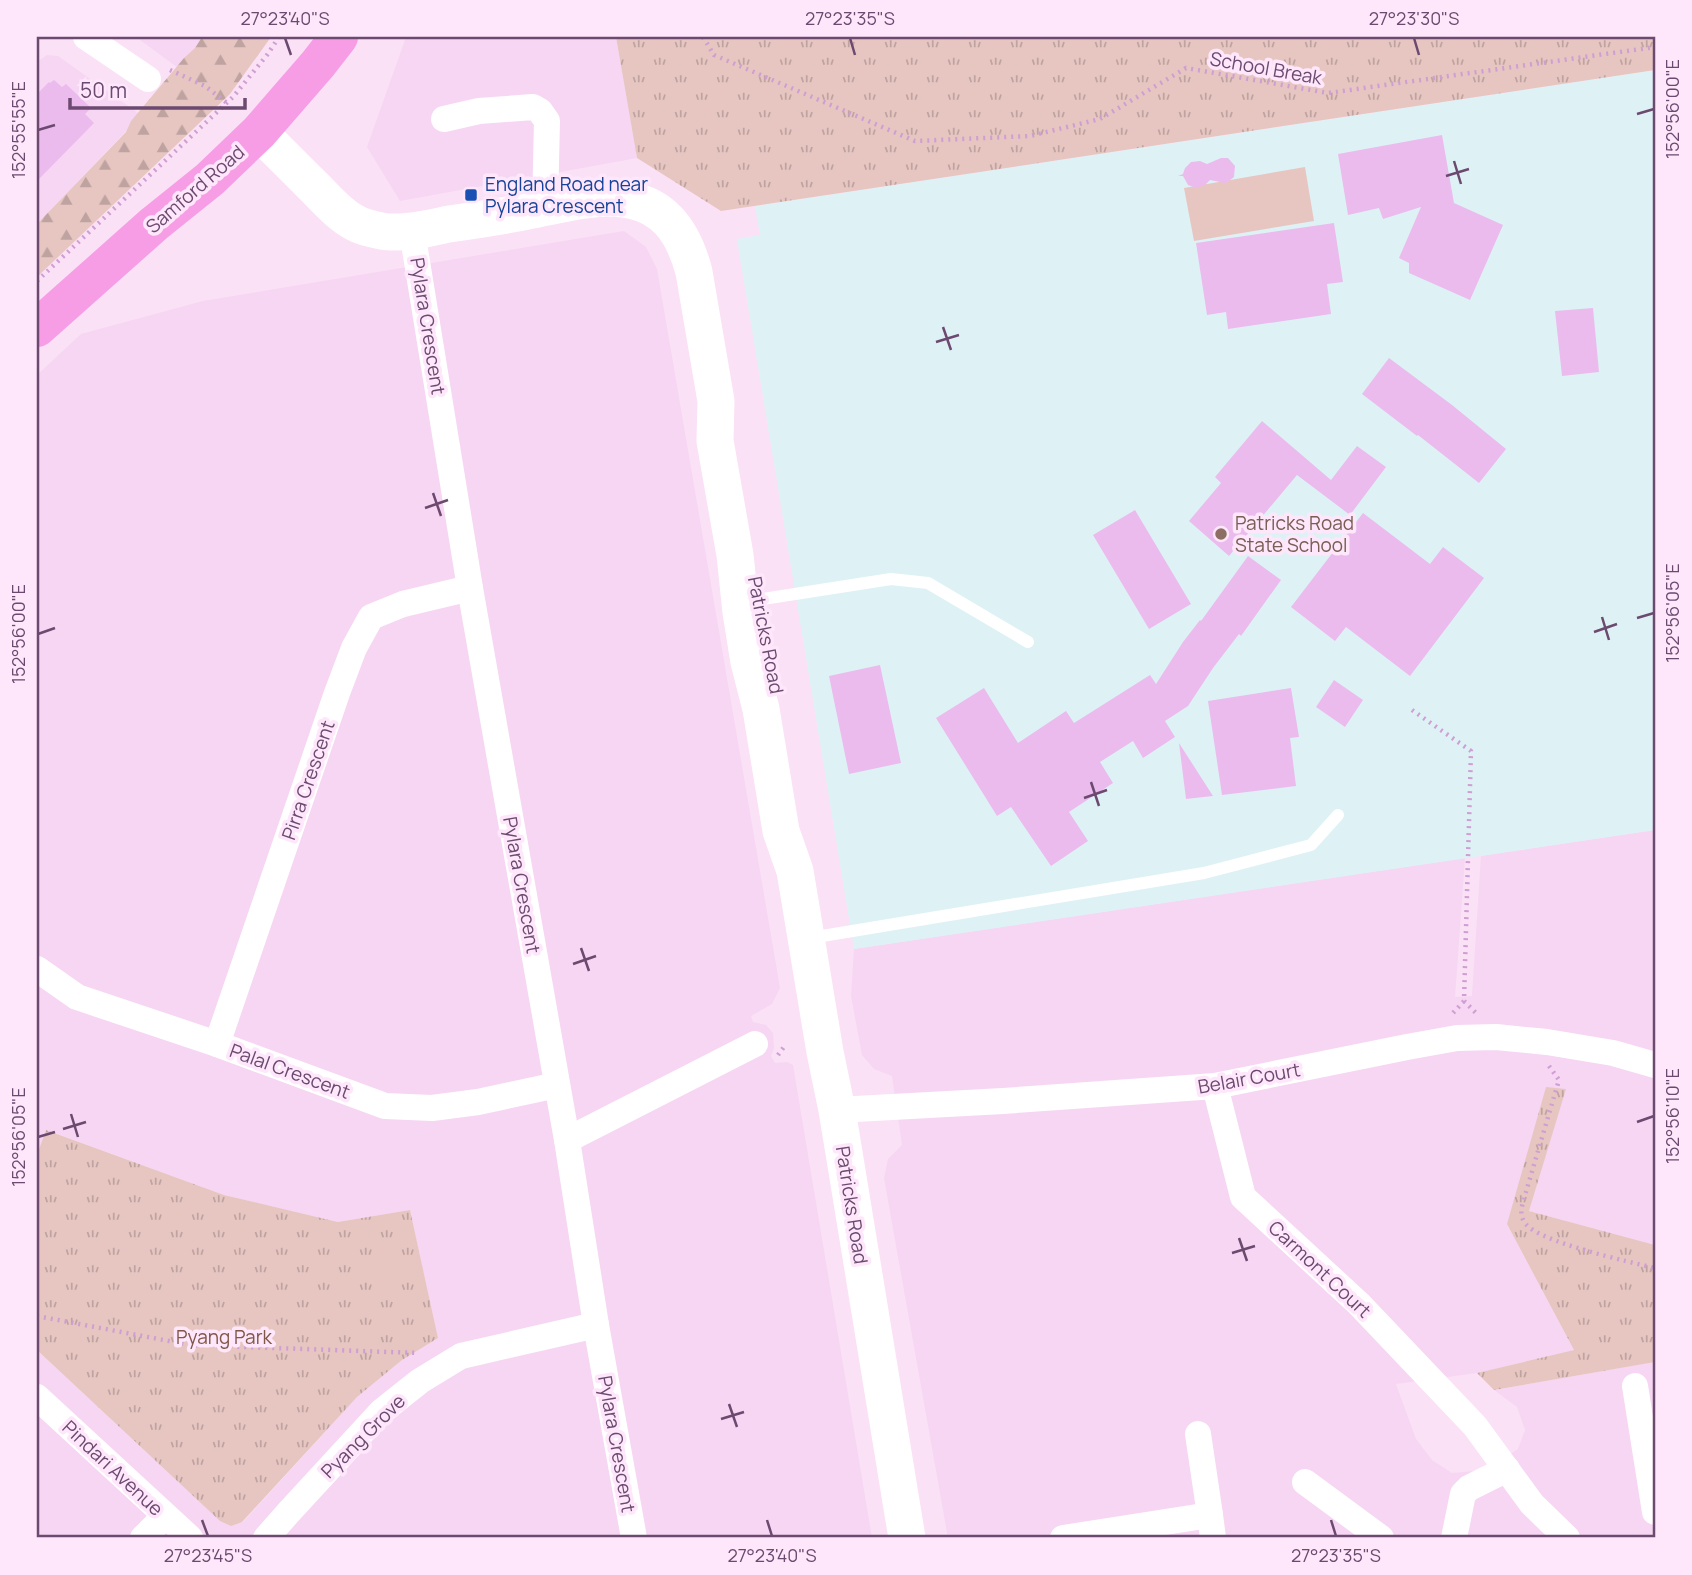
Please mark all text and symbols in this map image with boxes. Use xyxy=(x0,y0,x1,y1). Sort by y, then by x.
text: 27°23'40"S xyxy=(240,6,330,30)
text: 27°23'35"S xyxy=(805,6,895,30)
text: 27°23'30"S xyxy=(1369,6,1459,30)
street label: School Break xyxy=(1208,45,1325,91)
text: 152°56'00"E xyxy=(1660,59,1684,159)
scale bar xyxy=(70,66,245,110)
text: 50 m xyxy=(80,76,127,104)
text: 152°55'55"E xyxy=(6,81,30,179)
street label: Samford Road xyxy=(140,139,250,239)
place label: England Road near Pylara Crescent xyxy=(485,171,648,219)
marker: England Road near Pylara Crescent xyxy=(463,187,479,203)
street label: Pylara Crescent xyxy=(404,256,452,396)
place label: Patricks Road State School xyxy=(1235,510,1354,558)
marker: Patricks Road State School xyxy=(1213,526,1229,542)
text: 152°56'05"E xyxy=(1660,563,1684,663)
street label: Patricks Road xyxy=(742,574,790,696)
text: 152°56'00"E xyxy=(6,584,30,684)
street label: Pirra Crescent xyxy=(275,717,341,843)
street label: Pylara Crescent xyxy=(497,814,547,956)
street label: Palal Crescent xyxy=(226,1037,354,1105)
street label: Belair Court xyxy=(1196,1056,1302,1100)
text: 152°56'10"E xyxy=(1660,1068,1684,1164)
text: 152°56'05"E xyxy=(6,1087,30,1187)
street label: Patricks Road xyxy=(830,1144,874,1266)
street label: Carmont Court xyxy=(1263,1215,1377,1323)
park label: Pyang Park xyxy=(176,1324,273,1350)
street label: Pylara Crescent xyxy=(592,1373,642,1515)
street label: Pyang Grove xyxy=(315,1388,411,1484)
street label: Pindari Avenue xyxy=(57,1414,169,1522)
text: 27°23'45"S xyxy=(164,1543,252,1567)
text: 27°23'40"S xyxy=(727,1543,817,1567)
text: 27°23'35"S xyxy=(1291,1543,1381,1567)

